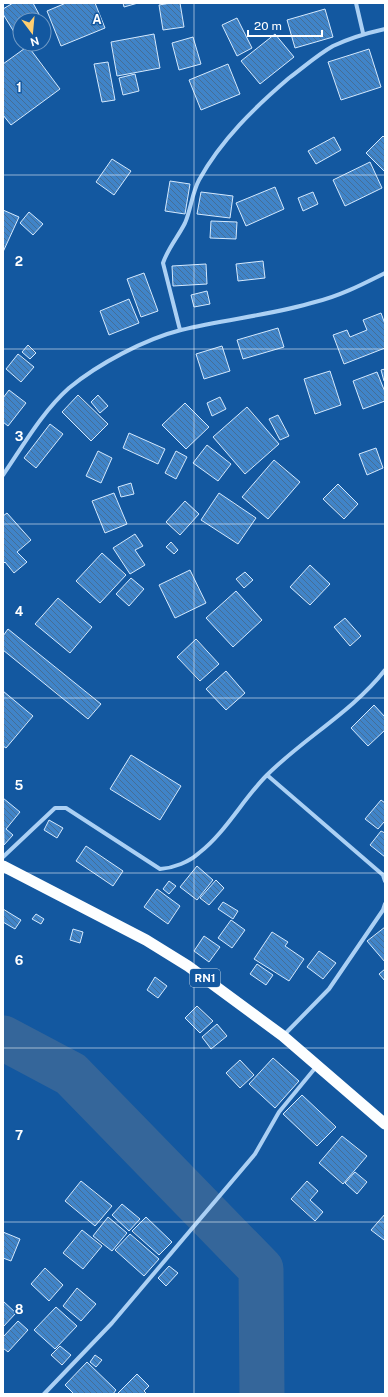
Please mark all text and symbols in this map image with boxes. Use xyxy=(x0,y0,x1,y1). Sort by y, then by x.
north arrow xyxy=(12,12,52,52)
text: A xyxy=(92,12,102,27)
scale bar xyxy=(248,12,322,38)
text: 20 m xyxy=(254,19,282,33)
text: N xyxy=(29,35,41,49)
text: 1 xyxy=(16,80,22,95)
text: 2 xyxy=(15,254,23,269)
text: 3 xyxy=(15,429,24,444)
text: 4 xyxy=(15,604,24,619)
text: 5 xyxy=(15,778,24,793)
text: 6 xyxy=(15,953,24,968)
road number: RN1 xyxy=(190,969,220,987)
text: 7 xyxy=(15,1128,23,1143)
text: 8 xyxy=(15,1302,24,1317)

